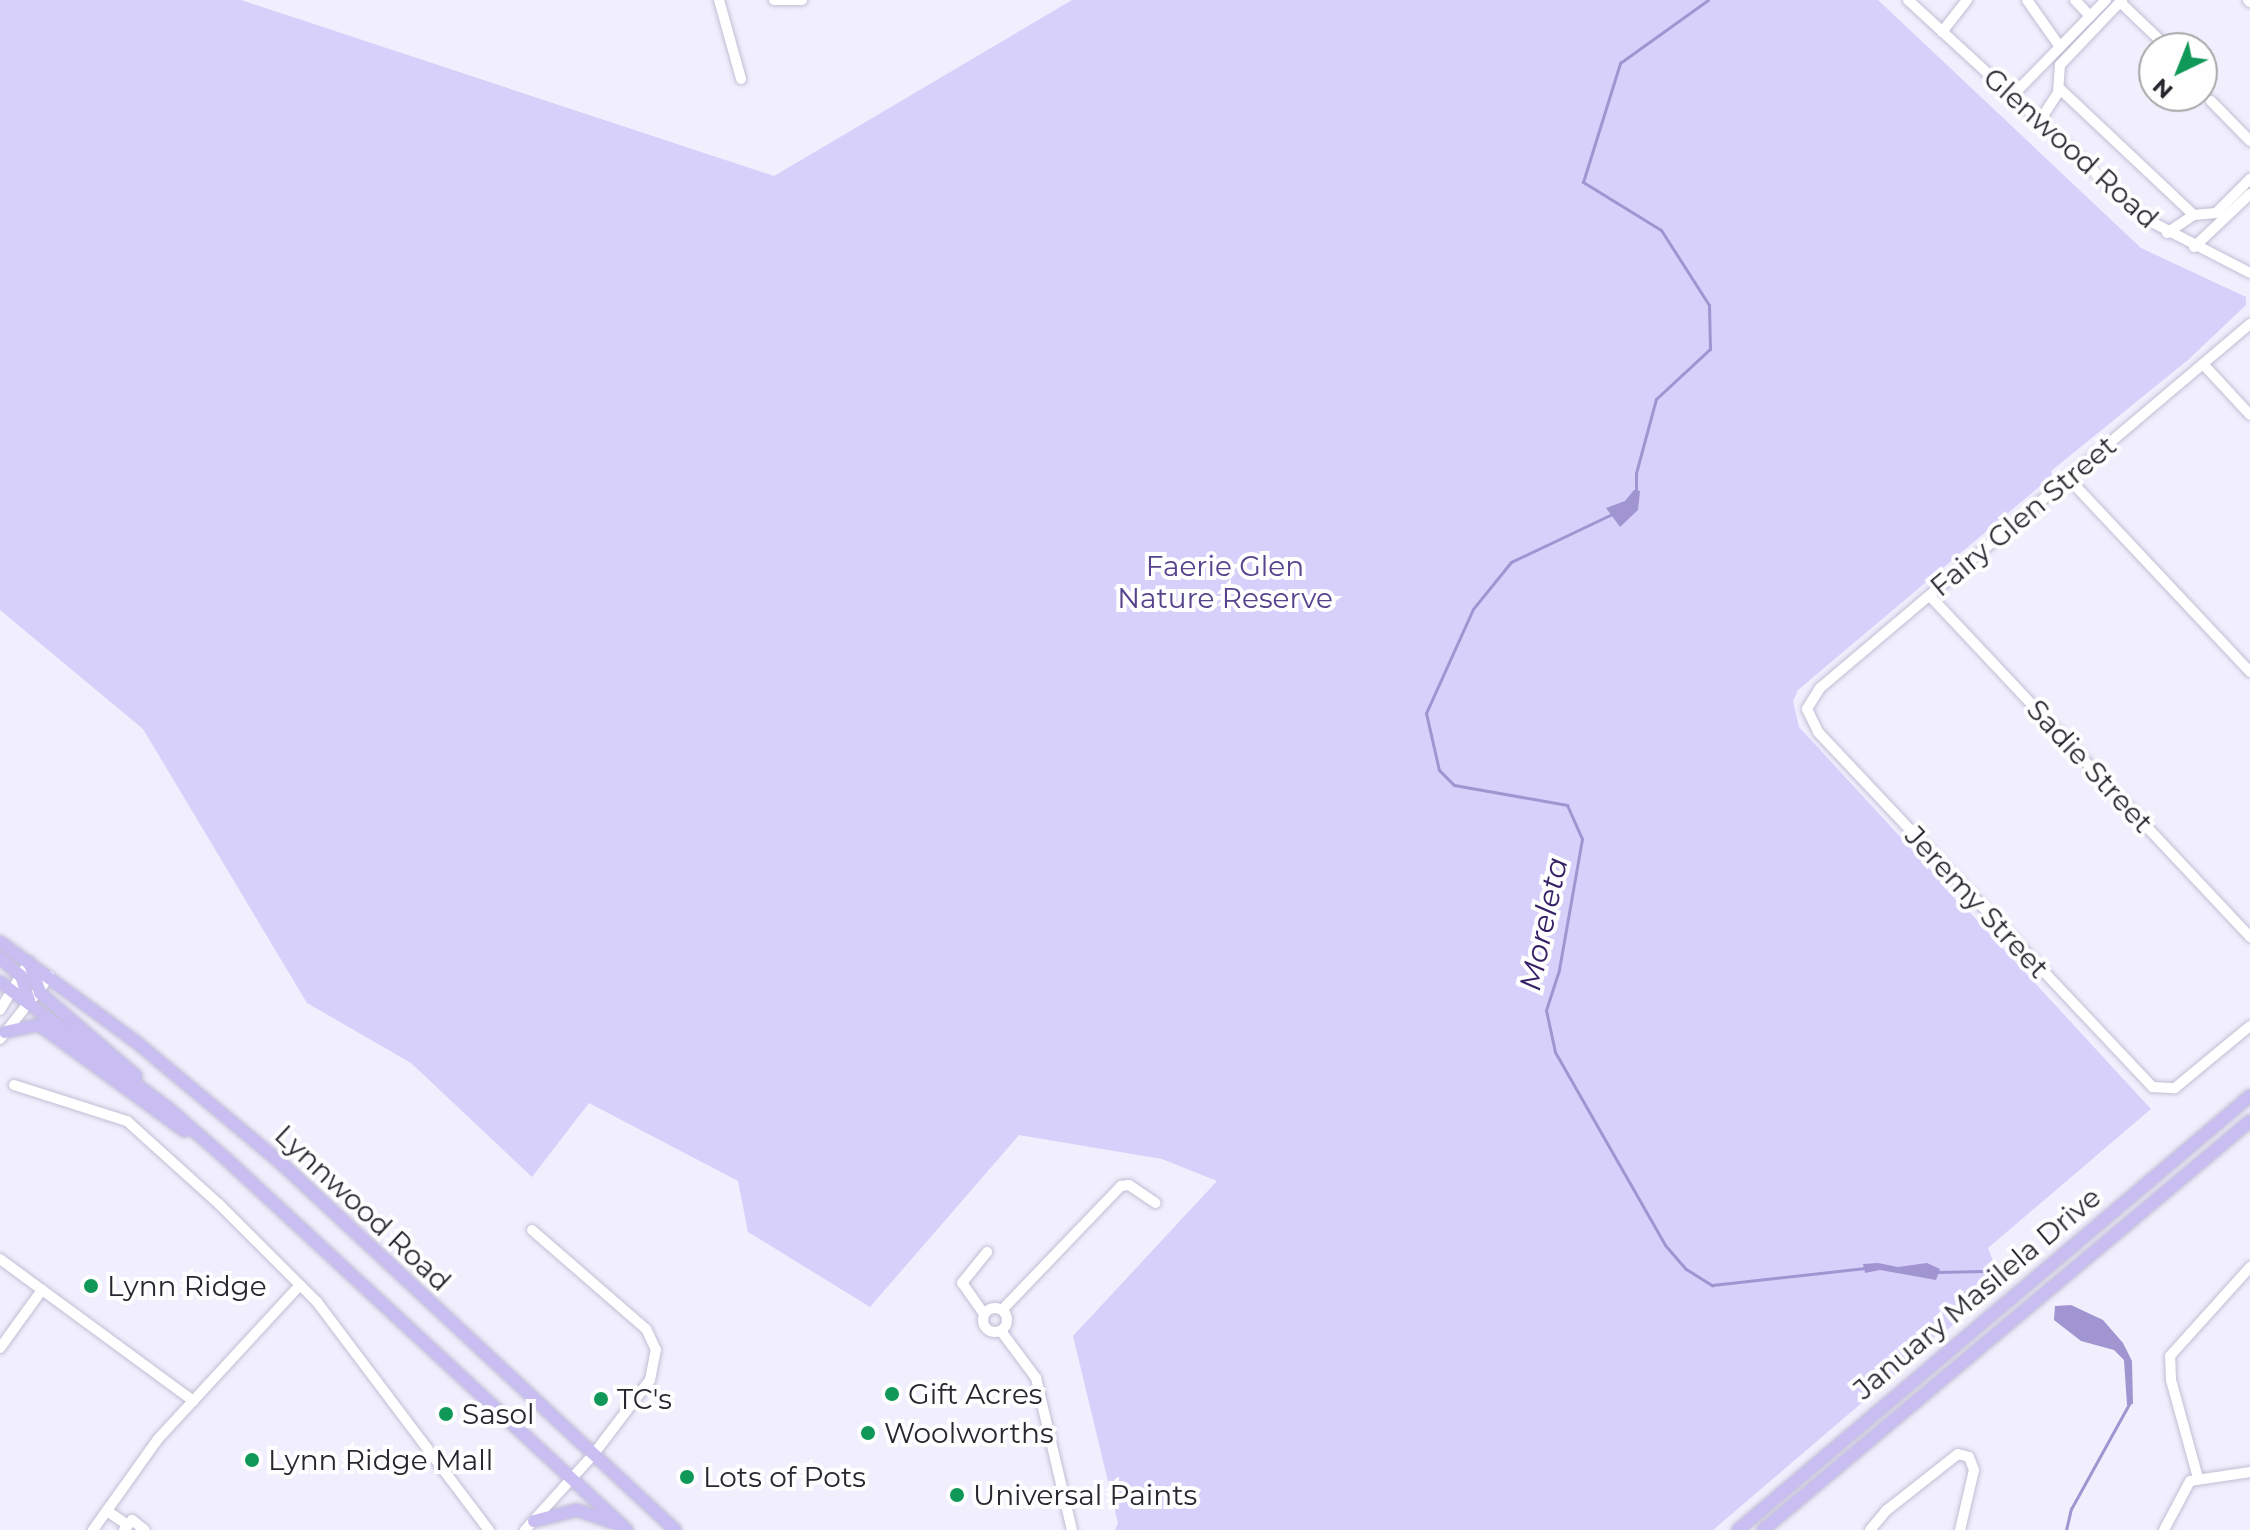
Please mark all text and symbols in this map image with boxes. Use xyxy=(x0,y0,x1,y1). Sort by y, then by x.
north arrow xyxy=(2138,32,2218,112)
street label: Glenwood Road xyxy=(1977,61,2165,235)
text: N xyxy=(2147,73,2178,104)
street label: Fairy Glen Street xyxy=(1923,429,2123,603)
park label: Faerie Glen Nature Reserve xyxy=(1117,549,1333,615)
street label: Sadie Street xyxy=(2020,693,2160,839)
street label: Jeremy Street xyxy=(1898,819,2056,985)
water label: Moreleta xyxy=(1512,854,1576,994)
street label: Lynnwood Road xyxy=(268,1118,458,1298)
street label: January Masilela Drive xyxy=(1847,1180,2107,1406)
place label: Lynn Ridge xyxy=(107,1269,267,1303)
marker: Lynn Ridge xyxy=(82,1277,100,1295)
place label: Gift Acres xyxy=(908,1377,1043,1411)
place label: TC's xyxy=(617,1382,672,1416)
marker: Gift Acres xyxy=(883,1385,901,1403)
marker: TC's xyxy=(592,1390,610,1408)
place label: Sasol xyxy=(462,1397,534,1431)
marker: Sasol xyxy=(437,1405,455,1423)
place label: Woolworths xyxy=(884,1416,1054,1450)
marker: Woolworths xyxy=(859,1424,877,1442)
place label: Lynn Ridge Mall xyxy=(268,1443,493,1477)
marker: Lynn Ridge Mall xyxy=(243,1451,261,1469)
place label: Lots of Pots xyxy=(703,1460,866,1494)
marker: Lots of Pots xyxy=(678,1468,696,1486)
place label: Universal Paints xyxy=(973,1478,1197,1512)
marker: Universal Paints xyxy=(948,1486,966,1504)

